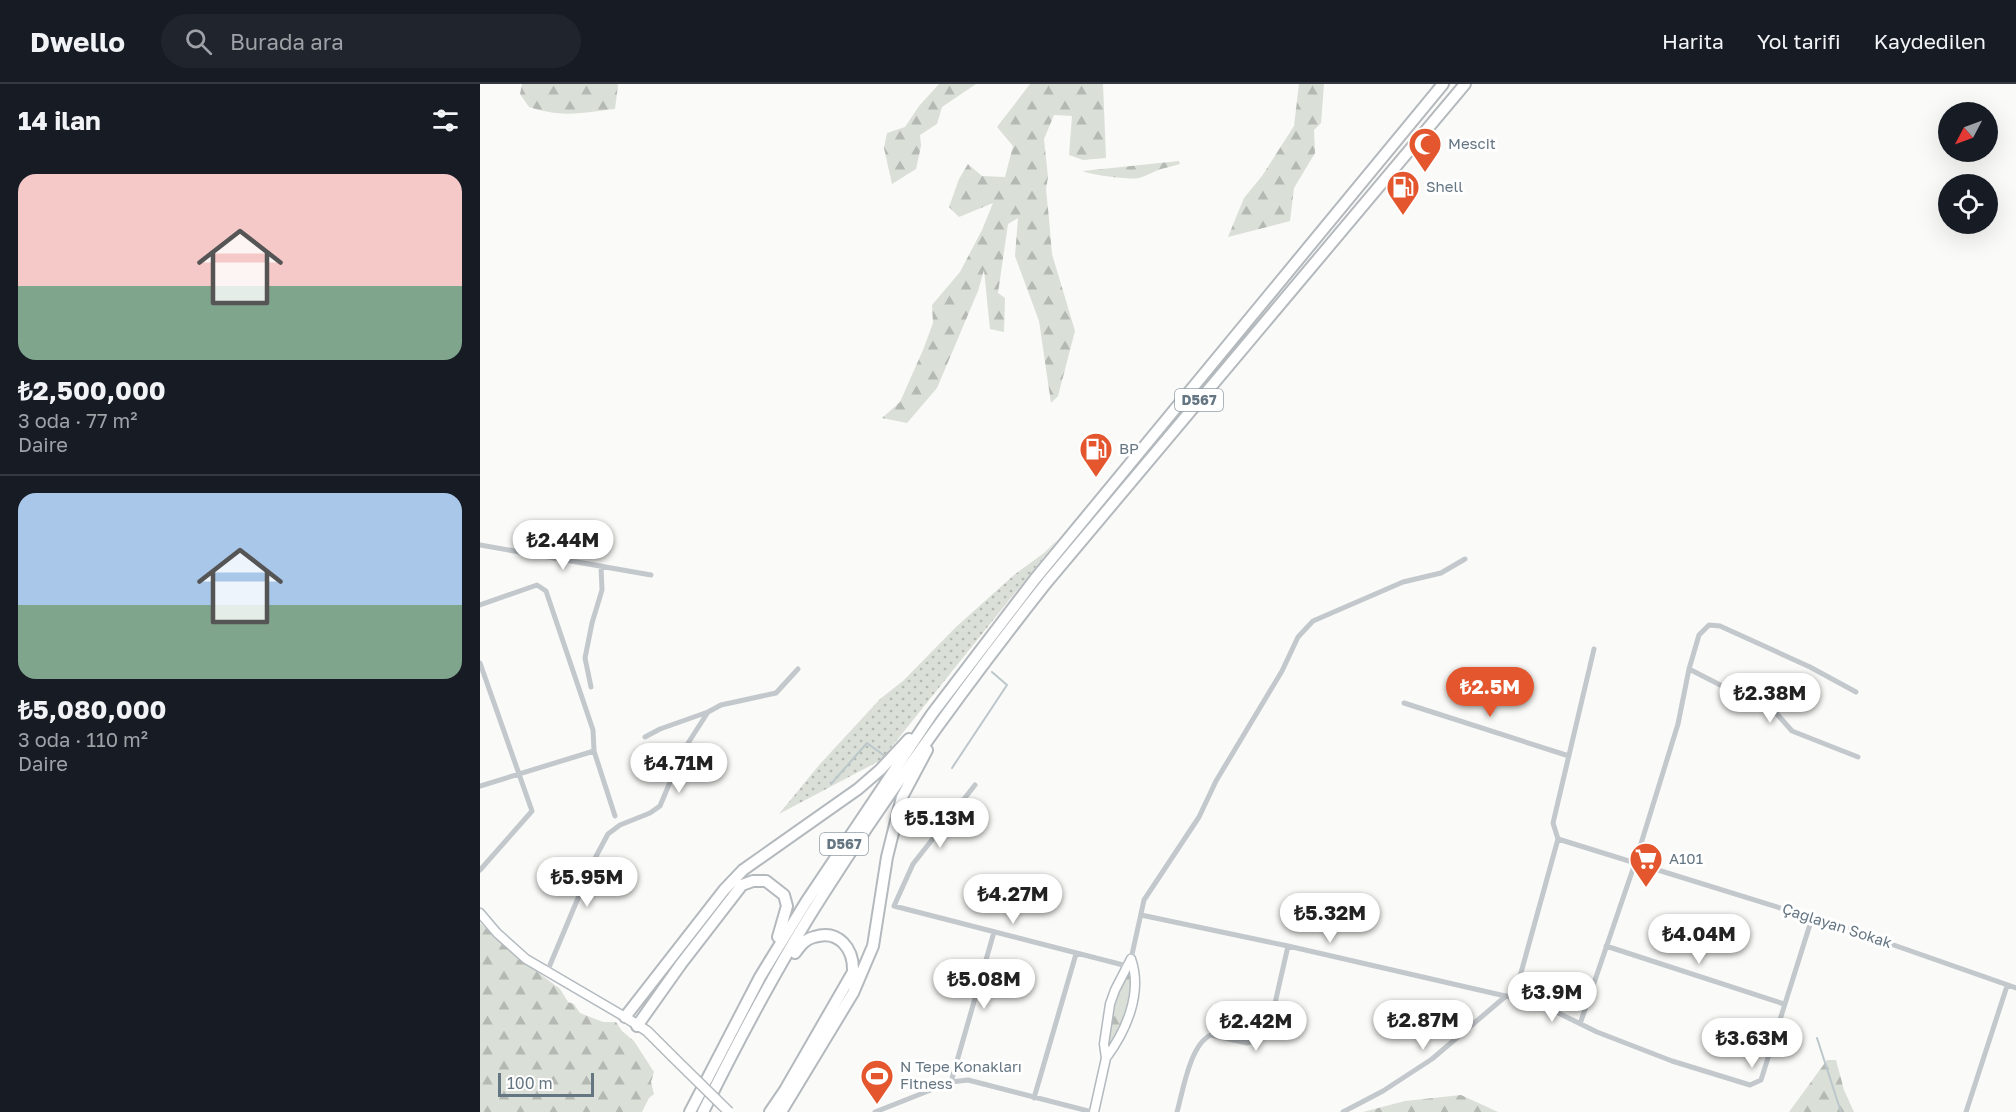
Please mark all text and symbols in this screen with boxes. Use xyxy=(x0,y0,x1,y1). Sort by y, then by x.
search box xyxy=(161,14,581,68)
text: Dwello xyxy=(30,25,125,58)
icon: search xyxy=(182,25,215,58)
text: Burada ara xyxy=(230,28,344,55)
text: Harita xyxy=(1662,28,1724,54)
text: Yol tarifi xyxy=(1757,28,1841,54)
text: Kaydedilen xyxy=(1874,28,1986,54)
north arrow xyxy=(1938,102,1998,162)
map controls xyxy=(1938,102,1998,234)
icon: filters xyxy=(429,104,462,137)
text: 14 ilan xyxy=(18,105,101,136)
mosque icon: Mescit xyxy=(1407,126,1443,173)
place label: Mescit xyxy=(1448,134,1496,152)
fuel station icon: Shell xyxy=(1385,169,1421,216)
button: locate xyxy=(1938,174,1998,234)
place label: Shell xyxy=(1426,177,1463,195)
icon: home xyxy=(186,213,294,321)
text: ₺2,500,000 xyxy=(18,375,166,406)
road number: D567 xyxy=(1175,389,1223,411)
text: 3 oda · 77 m² xyxy=(18,408,137,432)
fuel station icon: BP xyxy=(1078,431,1114,478)
text: Daire xyxy=(18,432,68,456)
place label: BP xyxy=(1119,439,1139,457)
pin: ₺2.44M xyxy=(514,520,612,571)
text: ₺2.44M xyxy=(527,527,599,551)
icon: home xyxy=(186,532,294,640)
pin: ₺2.5M xyxy=(1448,667,1532,718)
pin: ₺2.38M xyxy=(1721,673,1819,724)
text: ₺2.5M xyxy=(1460,674,1520,698)
text: ₺2.38M xyxy=(1734,680,1806,704)
text: ₺5,080,000 xyxy=(18,694,167,725)
text: 3 oda · 110 m² xyxy=(18,727,148,751)
pin: ₺4.71M xyxy=(630,743,728,794)
text: ₺4.71M xyxy=(644,750,714,774)
text: Daire xyxy=(18,751,68,775)
pin: ₺5.13M xyxy=(891,798,989,849)
text: ₺5.13M xyxy=(905,805,975,829)
road number: D567 xyxy=(820,833,868,855)
supermarket icon: A101 xyxy=(1628,841,1664,888)
place label: A101 xyxy=(1669,849,1703,867)
pin: ₺5.95M xyxy=(538,857,636,908)
text: ₺5.95M xyxy=(551,864,623,888)
pin: ₺4.27M xyxy=(964,874,1062,925)
text: ₺4.27M xyxy=(977,881,1049,905)
pin: ₺5.32M xyxy=(1281,893,1379,944)
street label: Çağlayan Sokak xyxy=(1780,899,1895,951)
text: ₺5.32M xyxy=(1294,900,1366,924)
pin: ₺4.04M xyxy=(1650,914,1748,965)
text: ₺4.04M xyxy=(1662,921,1736,945)
pin: ₺5.08M xyxy=(935,959,1033,1010)
text: ₺5.08M xyxy=(947,966,1021,990)
pin: ₺3.9M xyxy=(1510,972,1594,1023)
text: ₺3.9M xyxy=(1522,979,1582,1003)
pin: ₺2.87M xyxy=(1374,1000,1472,1051)
pin: ₺2.42M xyxy=(1207,1001,1305,1052)
text: ₺2.87M xyxy=(1387,1007,1459,1031)
text: ₺2.42M xyxy=(1220,1008,1292,1032)
pin: ₺3.63M xyxy=(1703,1018,1801,1069)
text: ₺3.63M xyxy=(1716,1025,1788,1049)
place label: N Tepe Konakları Fitness xyxy=(900,1057,1022,1092)
sports icon: N Tepe Konakları Fitness xyxy=(859,1058,895,1105)
scale bar xyxy=(498,1070,594,1098)
text: 100 m xyxy=(507,1073,553,1093)

